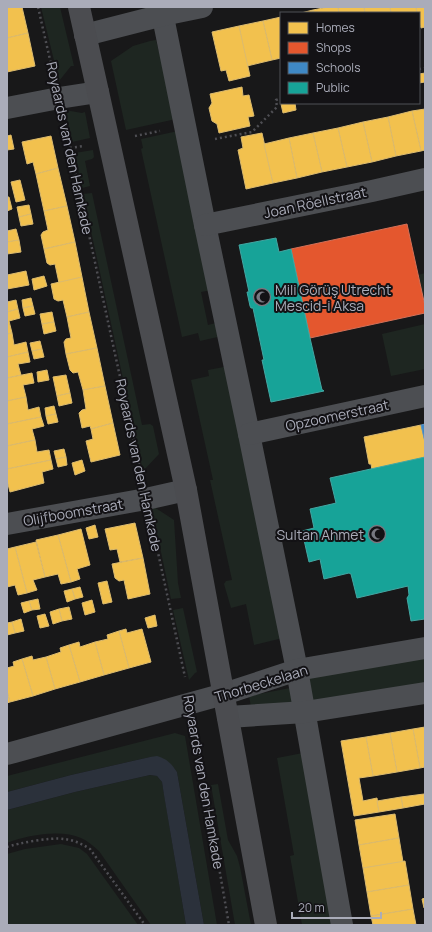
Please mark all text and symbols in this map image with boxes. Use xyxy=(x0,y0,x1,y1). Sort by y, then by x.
legend xyxy=(280,12,420,104)
text: Homes xyxy=(316,19,355,36)
text: Shops xyxy=(316,39,351,56)
text: Schools xyxy=(316,59,360,76)
street label: Royaards van den Hamkade xyxy=(42,60,98,236)
text: Public xyxy=(316,79,350,96)
street label: Joan Röellstraat xyxy=(262,182,368,222)
place label: Mili Görüş Utrecht Mescid-i Aksa xyxy=(275,280,392,315)
mosque icon: Mili Görüş Utrecht Mescid-i Aksa xyxy=(252,287,272,307)
street label: Royaards van den Hamkade xyxy=(111,377,167,553)
street label: Opzoomerstraat xyxy=(284,395,391,435)
street label: Olijfboomstraat xyxy=(22,494,125,530)
mosque icon: Sultan Ahmet xyxy=(367,524,387,544)
place label: Sultan Ahmet xyxy=(276,525,364,544)
street label: Thorbeckelaan xyxy=(212,660,310,706)
street label: Royaards van den Hamkade xyxy=(179,694,229,870)
scale bar xyxy=(292,894,381,920)
text: 20 m xyxy=(298,899,325,916)

